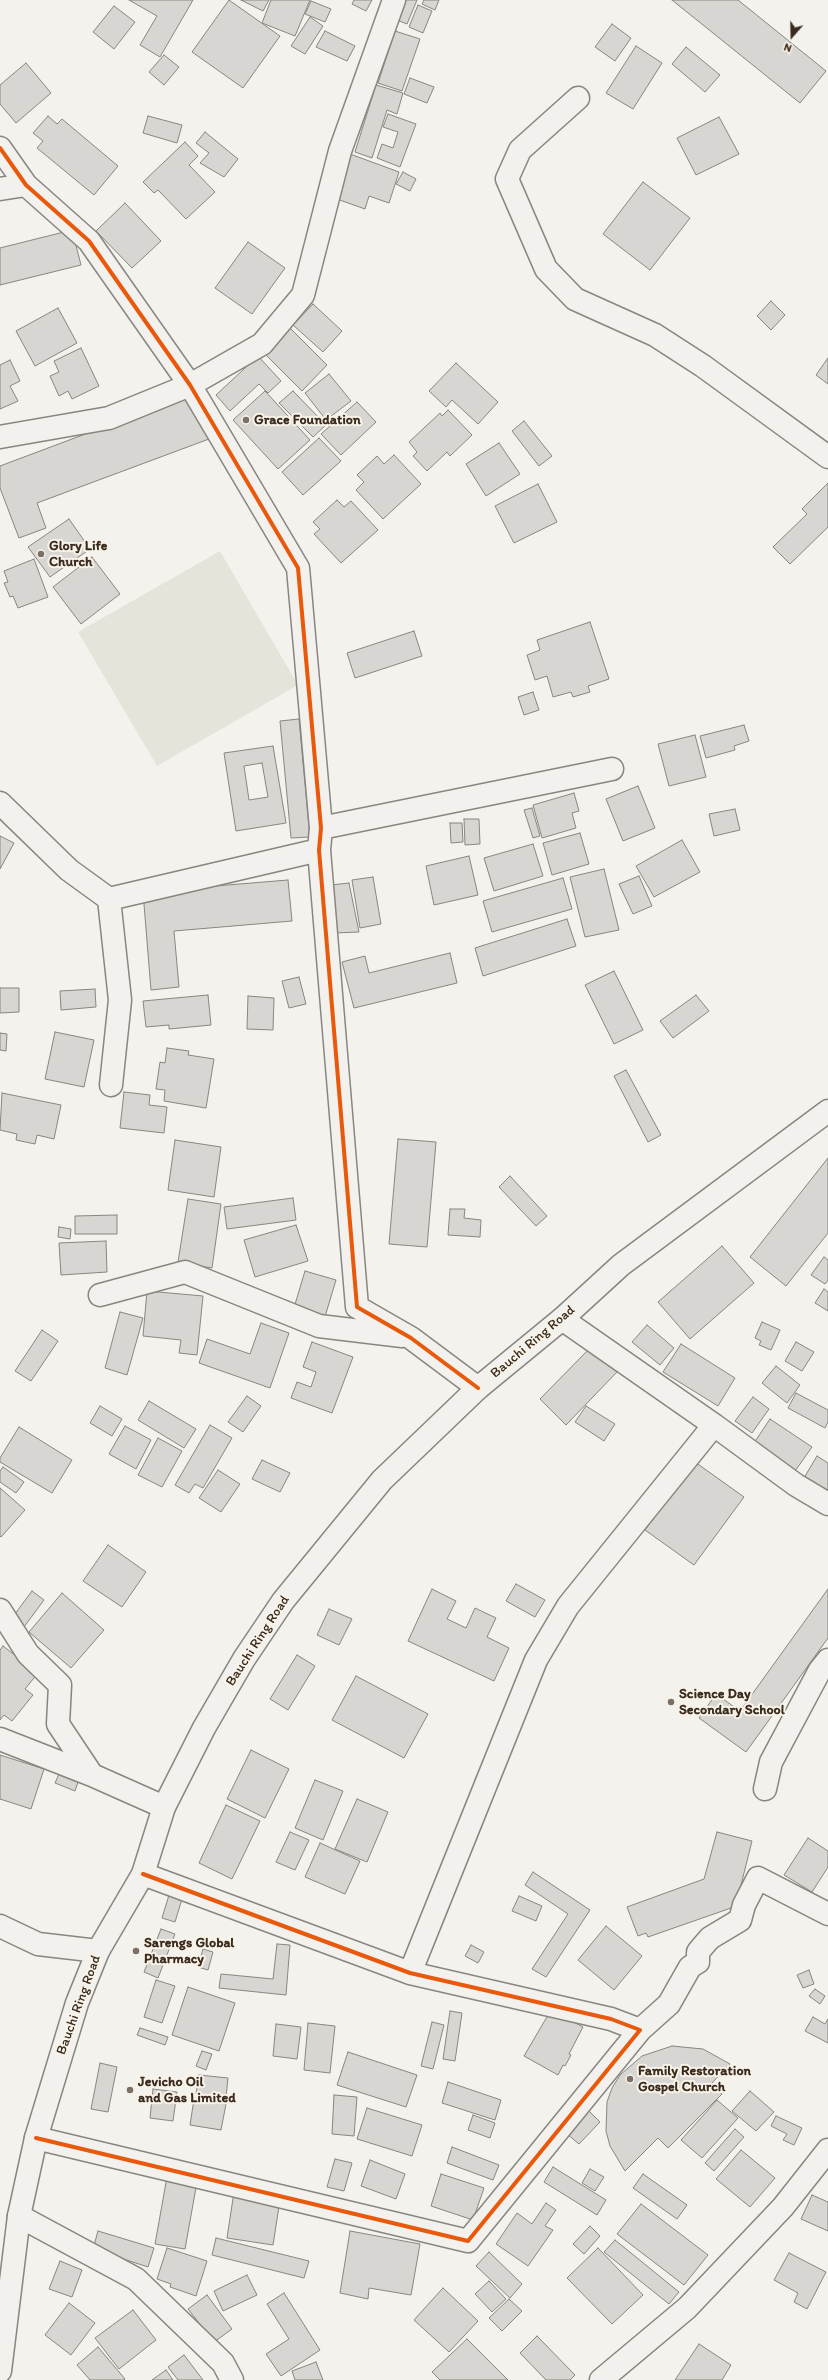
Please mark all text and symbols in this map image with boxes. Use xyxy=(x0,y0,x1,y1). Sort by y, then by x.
north arrow xyxy=(772,16,812,56)
text: N xyxy=(782,40,793,55)
place label: Grace Foundation xyxy=(254,412,361,428)
marker: Grace Foundation xyxy=(241,415,251,425)
place label: Glory Life Church xyxy=(49,538,107,570)
marker: Glory Life Church xyxy=(36,549,46,559)
street label: Bauchi Ring Road xyxy=(487,1302,579,1382)
street label: Bauchi Ring Road xyxy=(222,1592,294,1690)
place label: Science Day Secondary School xyxy=(679,1686,785,1718)
marker: Science Day Secondary School xyxy=(666,1697,676,1707)
place label: Sarengs Global Pharmacy xyxy=(144,1935,234,1968)
marker: Sarengs Global Pharmacy xyxy=(131,1946,141,1956)
street label: Bauchi Ring Road xyxy=(53,1953,105,2057)
place label: Family Restoration Gospel Church xyxy=(638,2063,751,2096)
place label: Jevicho Oil and Gas Limited xyxy=(138,2074,236,2106)
marker: Family Restoration Gospel Church xyxy=(625,2074,635,2084)
marker: Jevicho Oil and Gas Limited xyxy=(125,2085,135,2095)

